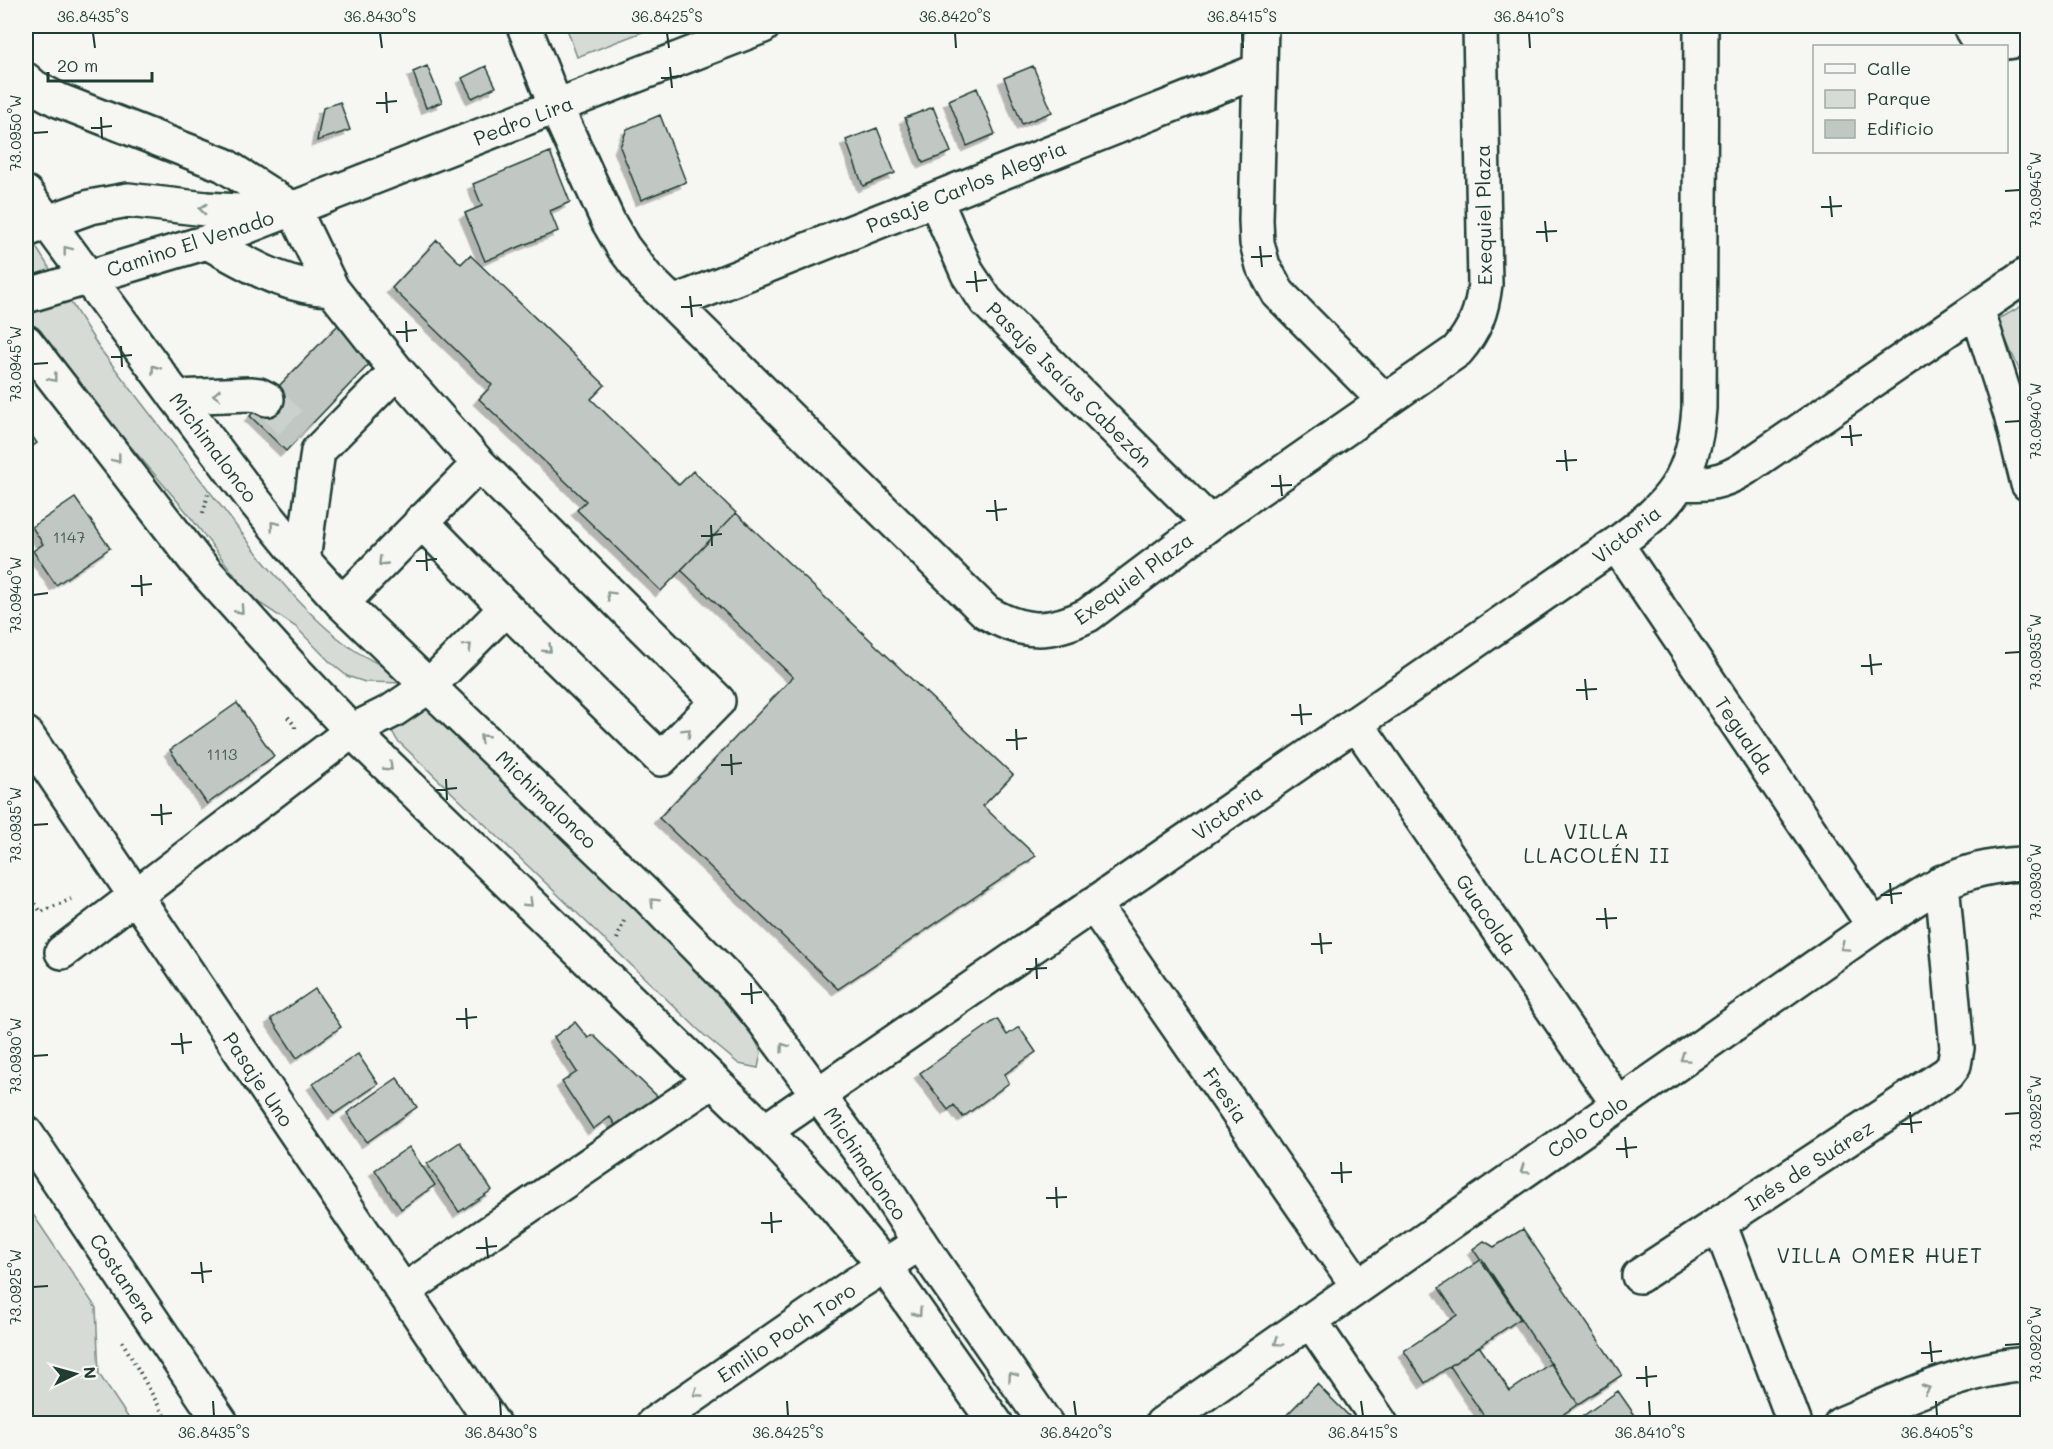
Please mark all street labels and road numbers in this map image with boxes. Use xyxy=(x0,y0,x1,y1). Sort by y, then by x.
street label: Pedro Lira xyxy=(469,89,577,151)
street label: Pasaje Carlos Alegria xyxy=(862,134,1070,238)
street label: Exequiel Plaza xyxy=(1469,144,1497,286)
street label: Camino El Venado xyxy=(103,204,277,282)
street label: Pasaje Isaías Cabezón xyxy=(982,296,1158,472)
street label: Michimalonco xyxy=(164,387,264,507)
street label: Victoria xyxy=(1586,499,1666,569)
street label: Exequiel Plaza xyxy=(1068,526,1198,630)
street label: Tegualda xyxy=(1709,691,1781,779)
street label: Michimalonco xyxy=(491,744,603,854)
street label: Victoria xyxy=(1187,778,1267,846)
street label: Guacolda xyxy=(1450,869,1524,959)
street label: Pasaje Uno xyxy=(218,1027,300,1131)
street label: Fresia xyxy=(1198,1062,1254,1128)
street label: Colo Colo xyxy=(1542,1089,1632,1163)
street label: Michimalonco xyxy=(819,1101,914,1225)
street label: Inés de Suárez xyxy=(1740,1114,1878,1216)
street label: Costanera xyxy=(84,1228,164,1328)
street label: Emilio Poch Toro xyxy=(712,1276,860,1388)

